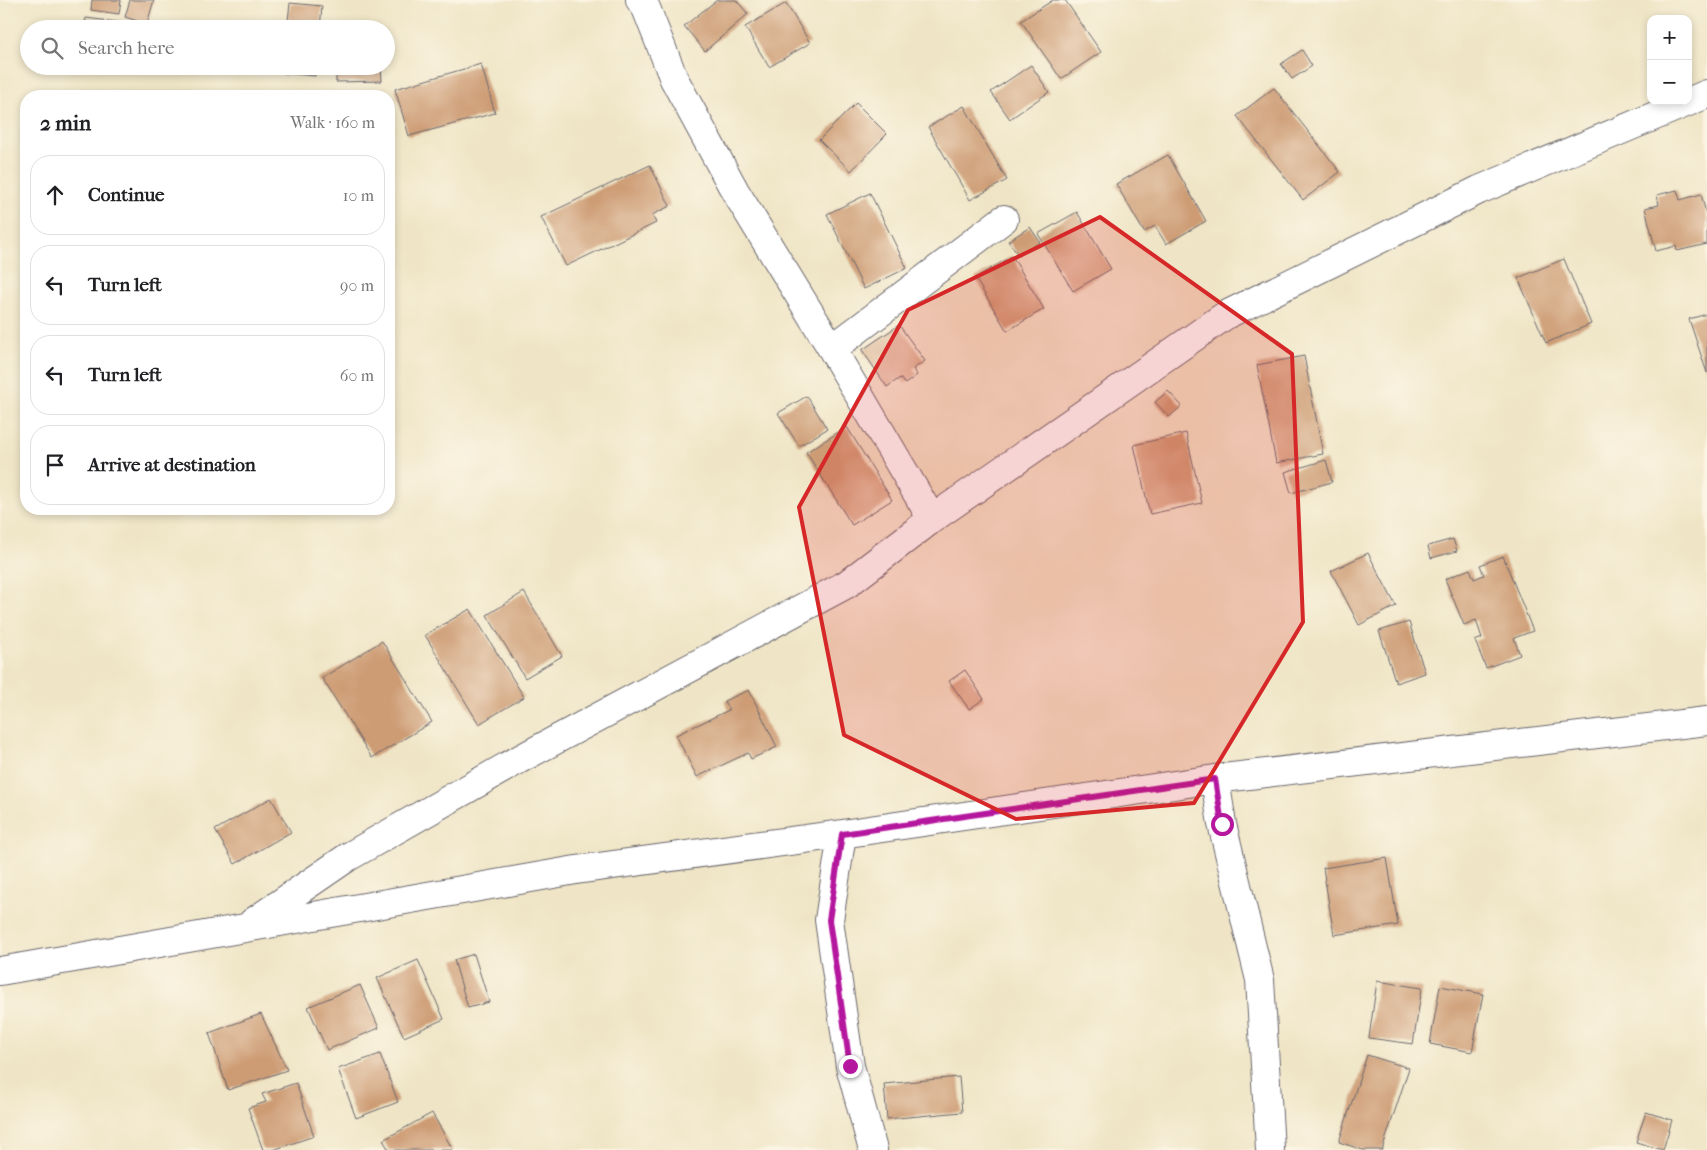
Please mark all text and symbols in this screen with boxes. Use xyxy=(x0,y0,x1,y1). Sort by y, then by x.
map controls xyxy=(1647,15,1692,105)
button: + xyxy=(1647,15,1692,60)
search box xyxy=(20,20,395,75)
icon: search xyxy=(38,34,66,62)
text: Search here xyxy=(78,37,174,59)
button: − xyxy=(1647,60,1692,105)
text: 2 min xyxy=(40,111,91,135)
text: Walk · 160 m xyxy=(290,113,375,132)
icon: ahead xyxy=(41,181,69,209)
text: Continue xyxy=(88,184,164,206)
text: 10 m xyxy=(343,186,374,205)
icon: left xyxy=(41,271,69,299)
text: Turn left xyxy=(88,274,162,296)
text: 90 m xyxy=(340,276,374,295)
icon: left xyxy=(41,361,69,389)
text: Turn left xyxy=(88,364,162,386)
text: 60 m xyxy=(340,366,374,385)
icon: arrive xyxy=(41,451,69,479)
text: Arrive at destination xyxy=(88,454,256,476)
route start xyxy=(1211,813,1234,836)
route end xyxy=(839,1055,862,1078)

